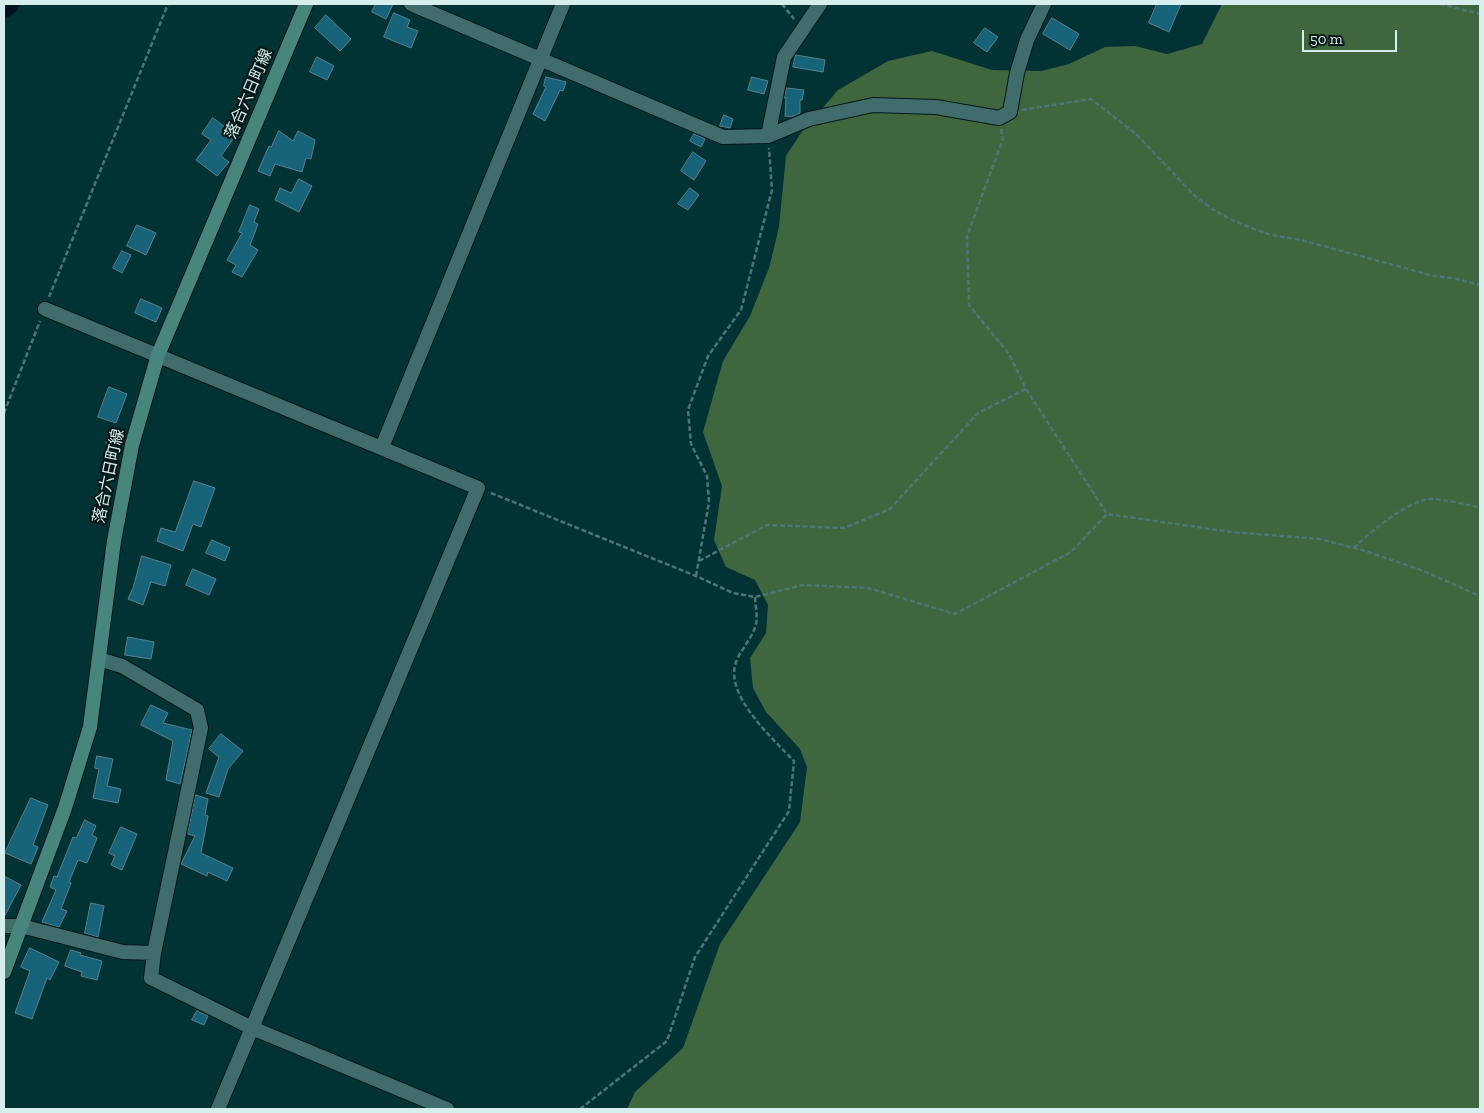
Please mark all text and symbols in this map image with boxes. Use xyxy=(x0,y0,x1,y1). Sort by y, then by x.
scale bar xyxy=(1304,20,1399,52)
text: 50 m xyxy=(1310,30,1343,48)
street label: 落合六日町線 xyxy=(221,46,277,142)
street label: 落合六日町線 xyxy=(90,427,128,525)

